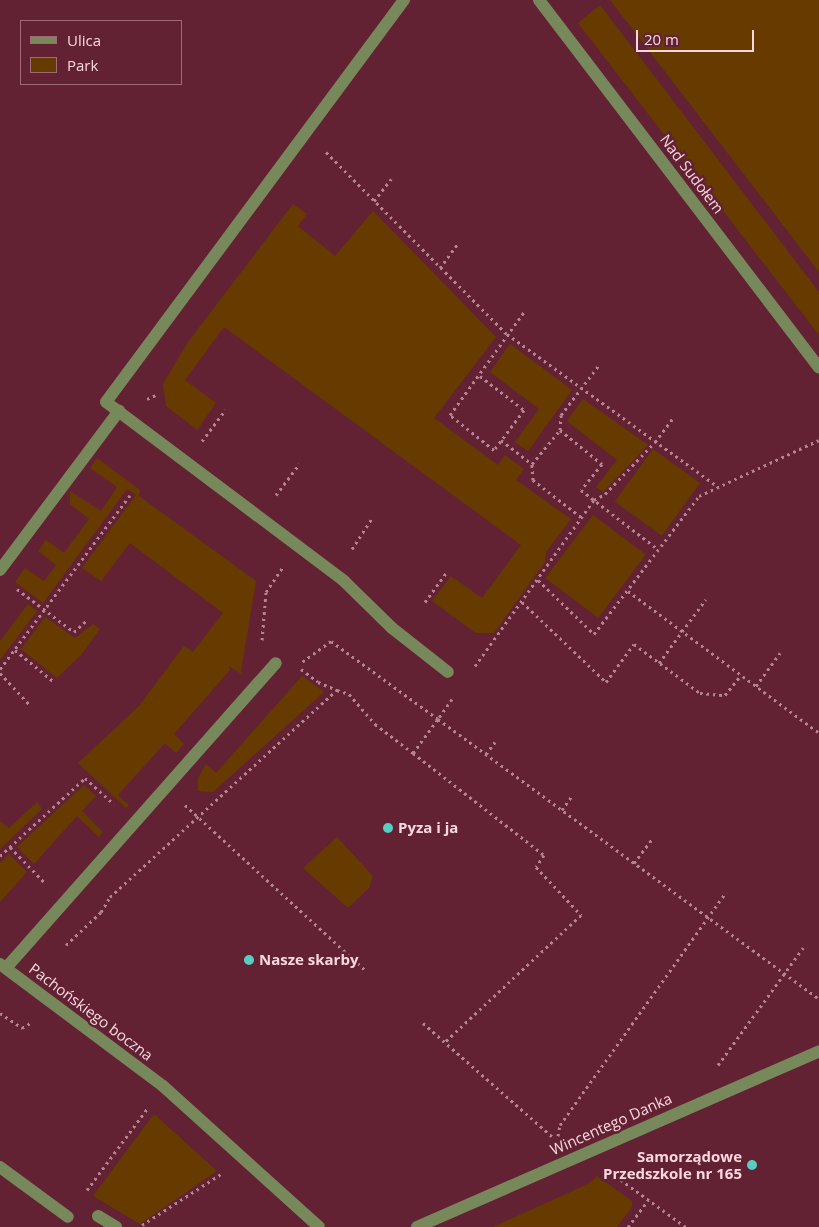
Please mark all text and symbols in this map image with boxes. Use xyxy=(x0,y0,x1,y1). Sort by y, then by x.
legend xyxy=(20,20,182,85)
scale bar xyxy=(639,20,756,52)
text: 20 m xyxy=(644,29,679,49)
text: Ulica xyxy=(67,30,101,50)
text: Park xyxy=(67,55,98,75)
street label: Nad Sudołem xyxy=(656,131,728,217)
place label: Pyza i ja xyxy=(398,819,458,837)
marker: Pyza i ja xyxy=(382,822,394,834)
place label: Nasze skarby xyxy=(259,951,358,969)
marker: Nasze skarby xyxy=(243,954,255,966)
street label: Pachońskiego boczna xyxy=(26,960,156,1064)
street label: Wincentego Danka xyxy=(547,1089,675,1159)
place label: Samorządowe Przedszkole nr 165 xyxy=(603,1147,742,1182)
marker: Samorządowe Przedszkole nr 165 xyxy=(746,1159,758,1171)

